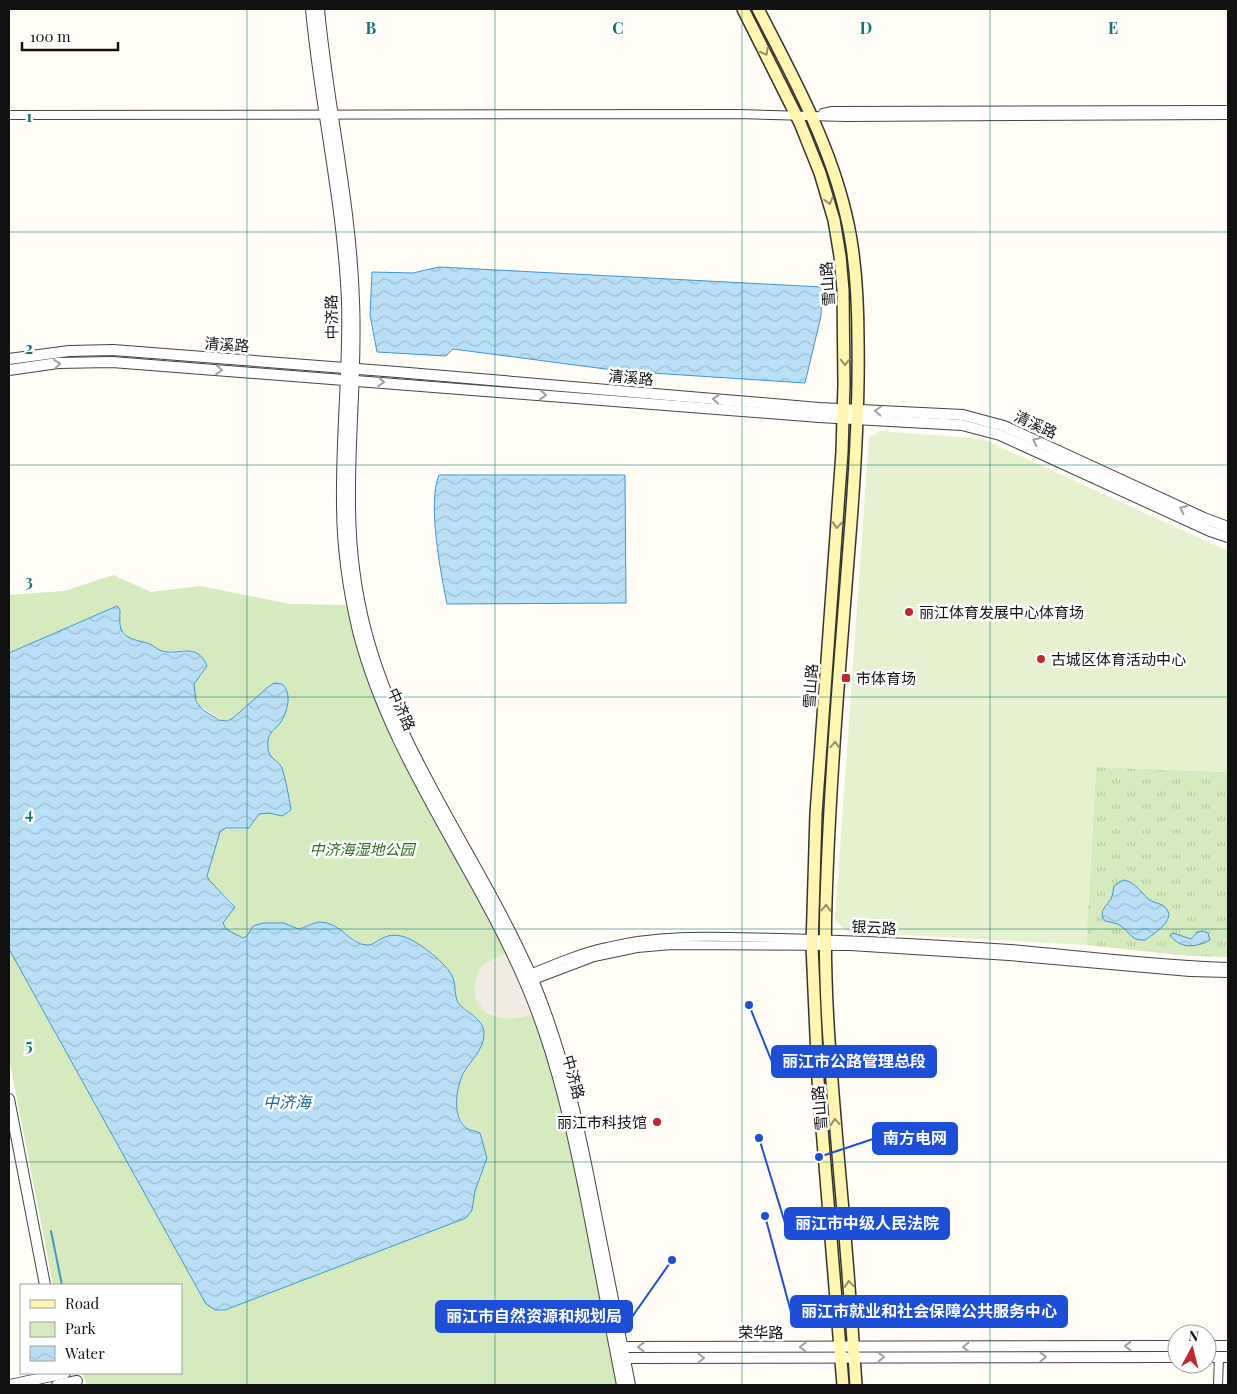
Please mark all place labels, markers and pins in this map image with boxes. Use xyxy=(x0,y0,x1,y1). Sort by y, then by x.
place label: 丽江体育发展中心体育场 xyxy=(919,602,1084,622)
marker: 丽江体育发展中心体育场 xyxy=(903,606,915,618)
place label: 古城区体育活动中心 xyxy=(1051,649,1186,669)
marker: 古城区体育活动中心 xyxy=(1035,653,1047,665)
place label: 市体育场 xyxy=(856,668,916,688)
marker: 市体育场 xyxy=(840,672,852,684)
callout: 丽江市公路管理总段 xyxy=(772,1046,936,1077)
place label: 丽江市科技馆 xyxy=(557,1112,647,1132)
marker: 丽江市科技馆 xyxy=(651,1116,663,1128)
callout: 南方电网 xyxy=(873,1123,957,1154)
callout: 丽江市中级人民法院 xyxy=(785,1208,949,1239)
callout: 丽江市就业和社会保障公共服务中心 xyxy=(791,1296,1067,1327)
callout: 丽江市自然资源和规划局 xyxy=(436,1301,632,1332)

